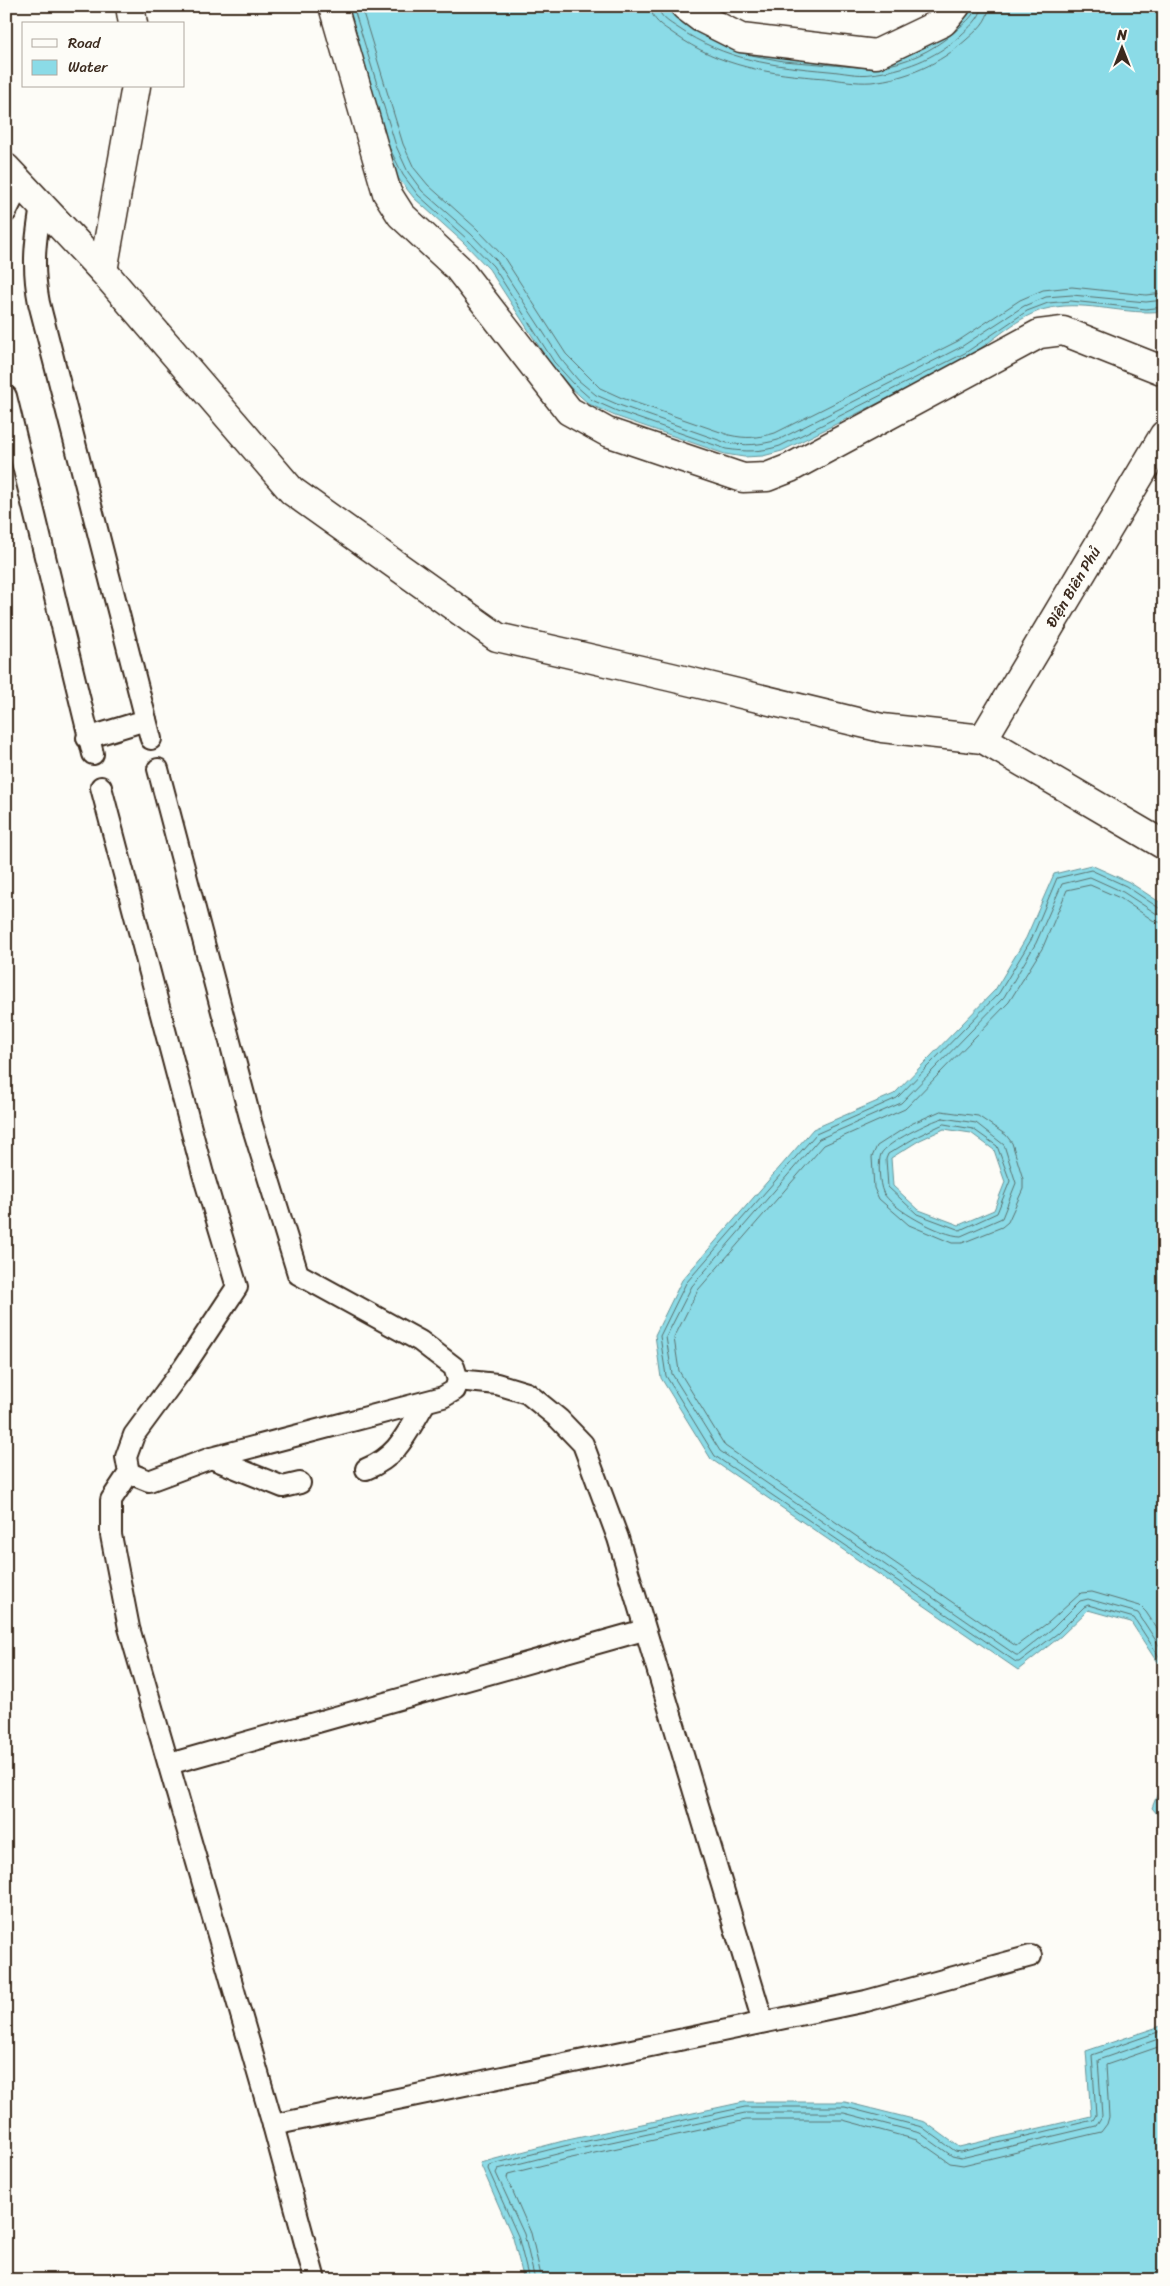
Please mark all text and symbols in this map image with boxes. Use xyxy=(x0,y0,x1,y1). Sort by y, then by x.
legend xyxy=(22,22,185,88)
north arrow xyxy=(1098,22,1148,72)
text: N xyxy=(1116,23,1127,48)
text: Road xyxy=(68,30,101,56)
text: Water xyxy=(68,54,108,80)
street label: Điện Biên Phủ xyxy=(1038,541,1108,633)

